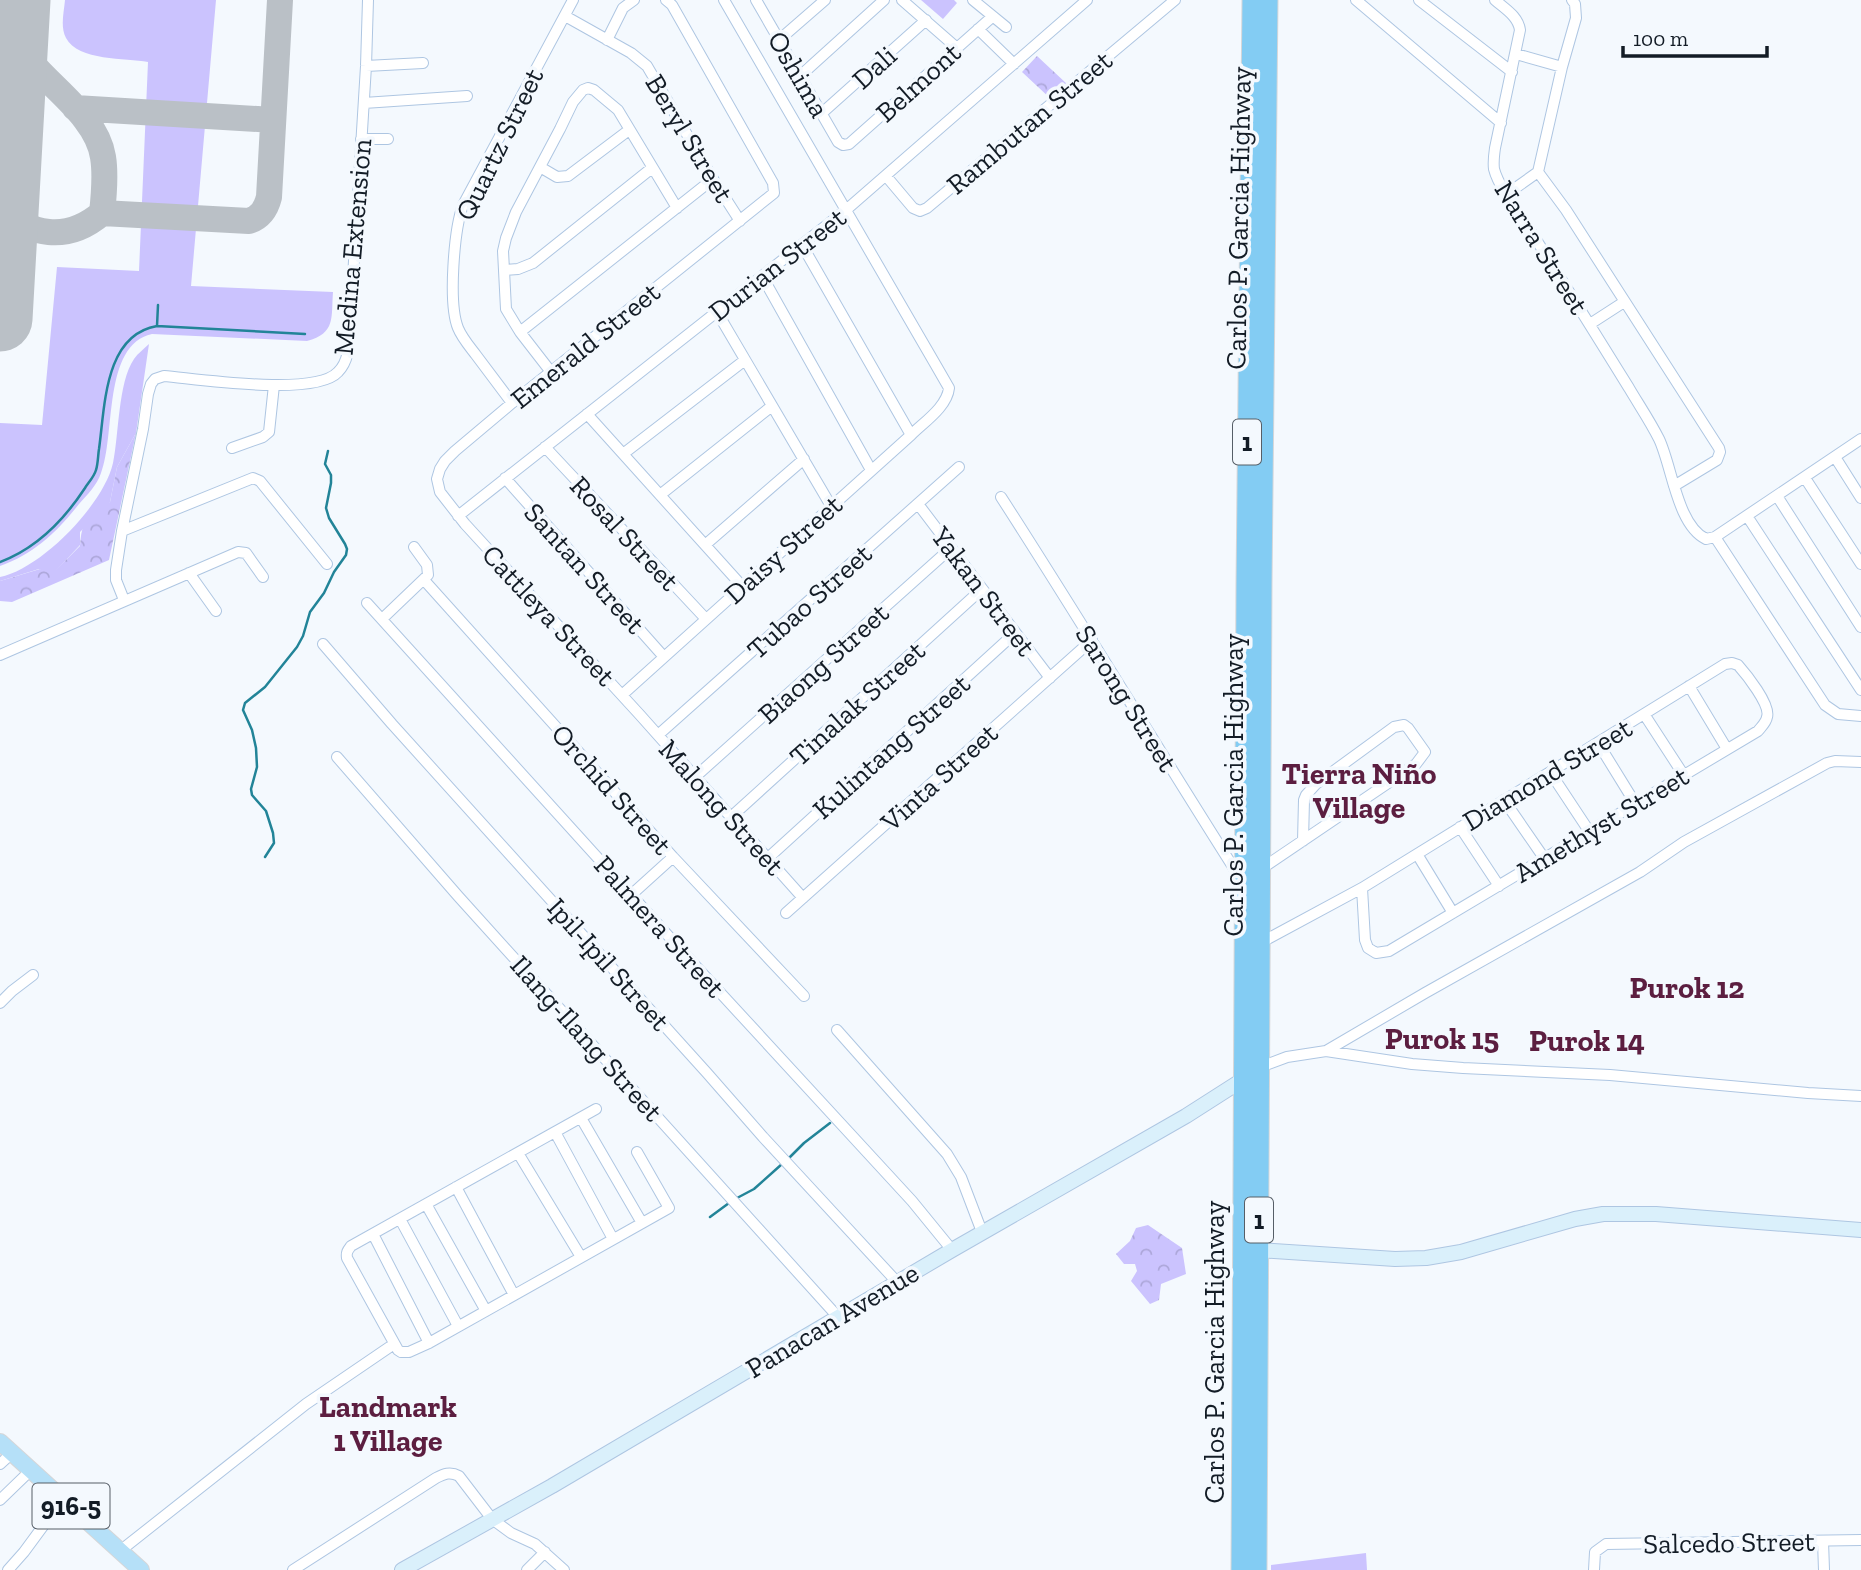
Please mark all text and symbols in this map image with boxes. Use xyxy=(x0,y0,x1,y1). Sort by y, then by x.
scale bar xyxy=(1623,14,1766,58)
street label: Oshima xyxy=(761,25,837,124)
text: 100 m xyxy=(1633,26,1688,51)
street label: Belmont xyxy=(869,35,968,129)
street label: Dali xyxy=(845,39,903,96)
street label: Rambutan Street xyxy=(940,43,1119,201)
street label: Quartz Street xyxy=(448,62,551,226)
street label: Carlos P. Garcia Highway xyxy=(1219,65,1258,370)
street label: Beryl Street xyxy=(639,68,741,209)
street label: Medina Extension xyxy=(327,137,378,357)
street label: Narra Street xyxy=(1488,175,1596,320)
street label: Durian Street xyxy=(702,200,853,328)
street label: Emerald Street xyxy=(504,275,667,415)
road number: 1 xyxy=(1233,420,1261,464)
street label: Rosal Street xyxy=(563,469,686,598)
street label: Daisy Street xyxy=(718,488,849,611)
street label: Santan Street xyxy=(517,496,652,641)
street label: Yakan Street xyxy=(924,519,1043,663)
street label: Tubao Street xyxy=(740,536,879,666)
street label: Cattleya Street xyxy=(475,538,623,693)
street label: Biaong Street xyxy=(751,596,896,731)
street label: Sarong Street xyxy=(1069,619,1185,778)
street label: Carlos P. Garcia Highway xyxy=(1217,633,1250,937)
street label: Tinalak Street xyxy=(783,634,932,773)
street label: Kulintang Street xyxy=(806,667,977,826)
street label: Diamond Street xyxy=(1457,711,1638,838)
street label: Vinta Street xyxy=(873,716,1005,839)
street label: Orchid Street xyxy=(544,717,679,862)
street label: Malong Street xyxy=(652,733,792,882)
district label: Tierra Niño Village xyxy=(1282,756,1437,826)
street label: Amethyst Street xyxy=(1508,759,1695,889)
street label: Palmera Street xyxy=(587,849,732,1005)
street label: Ipil-Ipil Street xyxy=(540,891,677,1038)
street label: Ilang-Ilang Street xyxy=(504,949,670,1128)
district label: Purok 12 xyxy=(1630,970,1744,1006)
district label: Purok 15 xyxy=(1385,1021,1499,1057)
district label: Purok 14 xyxy=(1529,1023,1645,1059)
road number: 1 xyxy=(1245,1198,1273,1242)
street label: Carlos P. Garcia Highway xyxy=(1198,1200,1231,1504)
street label: Panacan Avenue xyxy=(740,1256,925,1385)
district label: Landmark 1 Village xyxy=(319,1389,457,1459)
road number: 916-5 xyxy=(32,1484,110,1528)
street label: Salcedo Street xyxy=(1643,1524,1816,1560)

